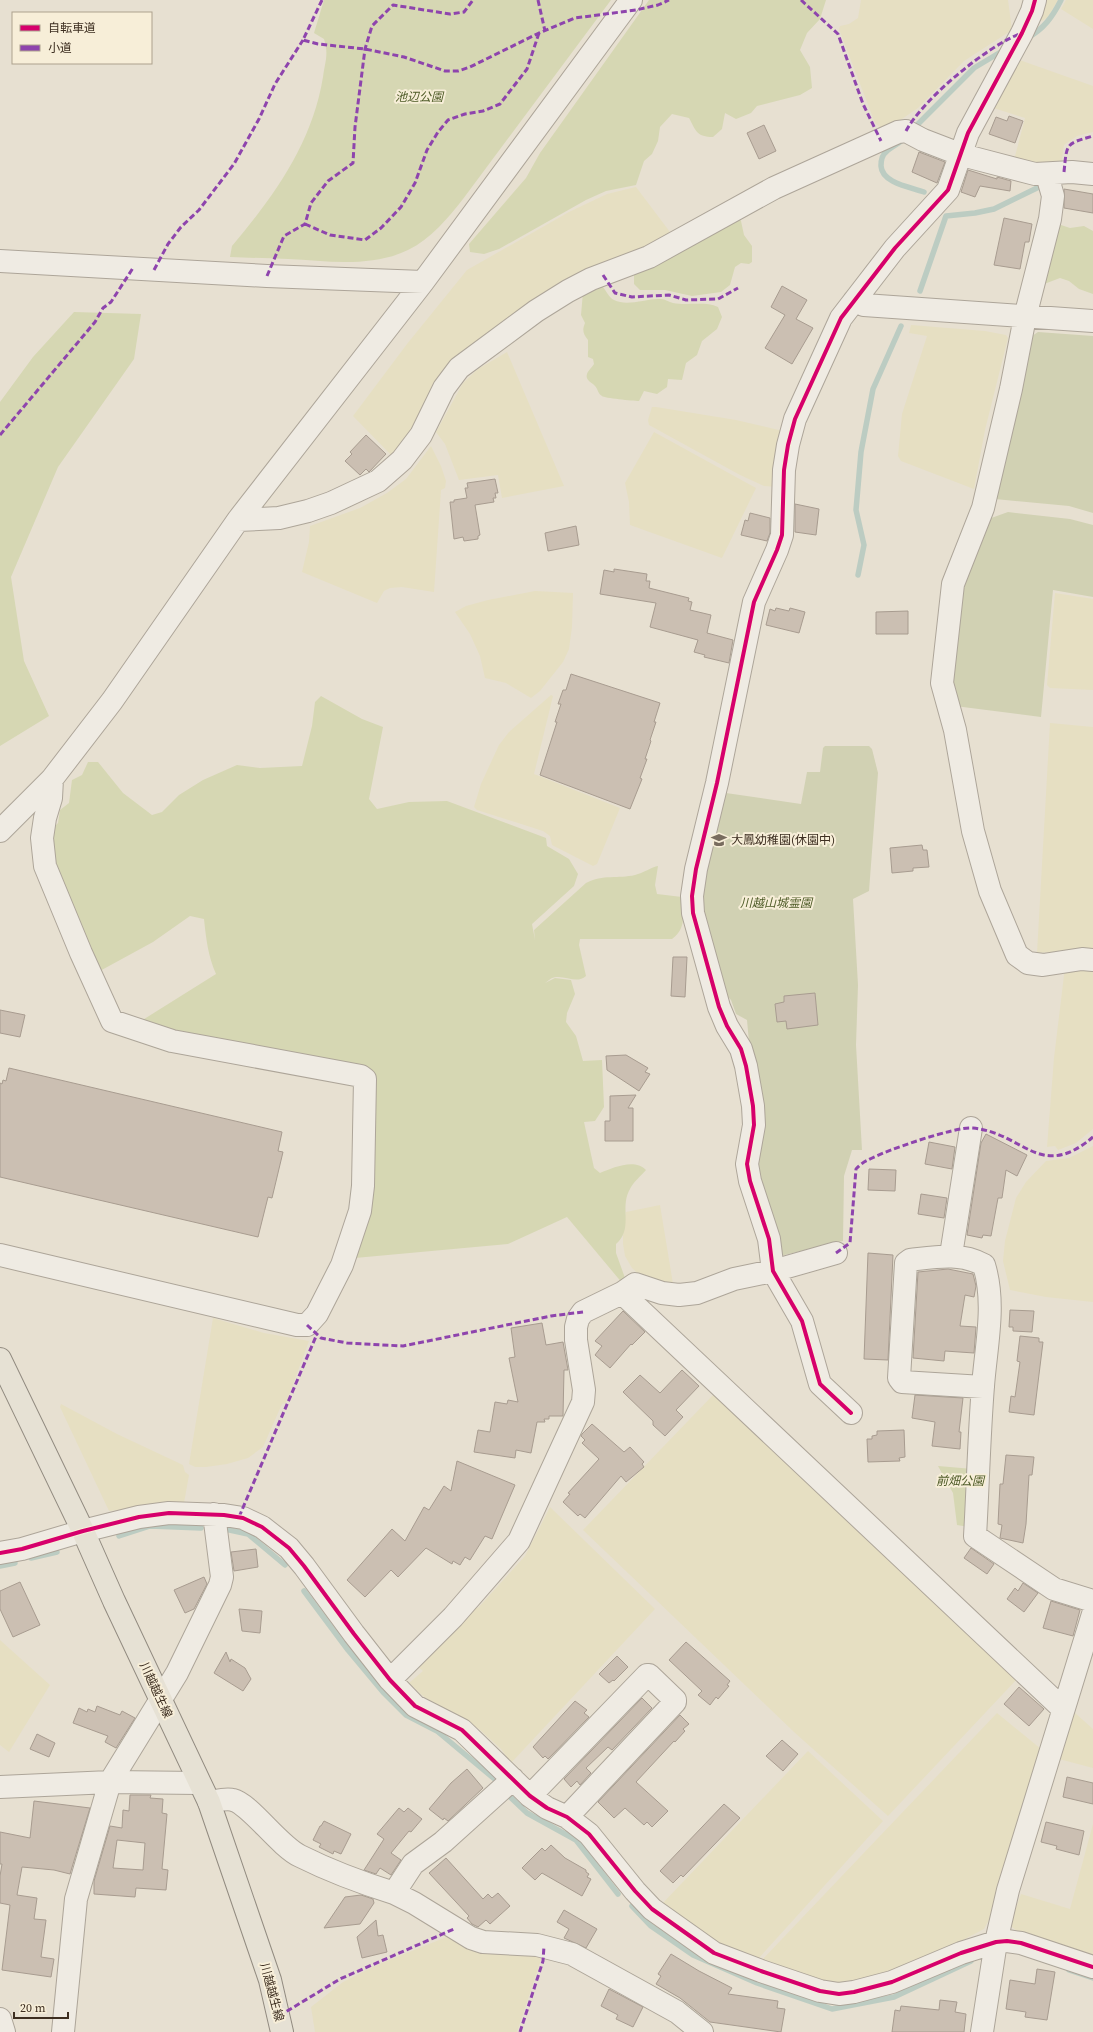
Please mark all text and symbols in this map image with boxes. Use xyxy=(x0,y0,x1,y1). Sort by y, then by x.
legend xyxy=(12,12,152,64)
text: 自転車道 xyxy=(48,20,96,36)
text: 小道 xyxy=(48,40,72,56)
park label: 池辺公園 xyxy=(395,89,445,105)
school or university icon: 大鳳幼稚園(休園中) xyxy=(710,831,728,849)
place label: 大鳳幼稚園(休園中) xyxy=(731,832,835,848)
park label: 川越山城霊園 xyxy=(740,895,814,911)
park label: 前畑公園 xyxy=(936,1473,986,1489)
street label: 川越越生線 xyxy=(136,1659,176,1721)
street label: 川越越生線 xyxy=(257,1961,287,2023)
scale bar xyxy=(14,1994,68,2020)
text: 20 m xyxy=(20,2000,46,2016)

